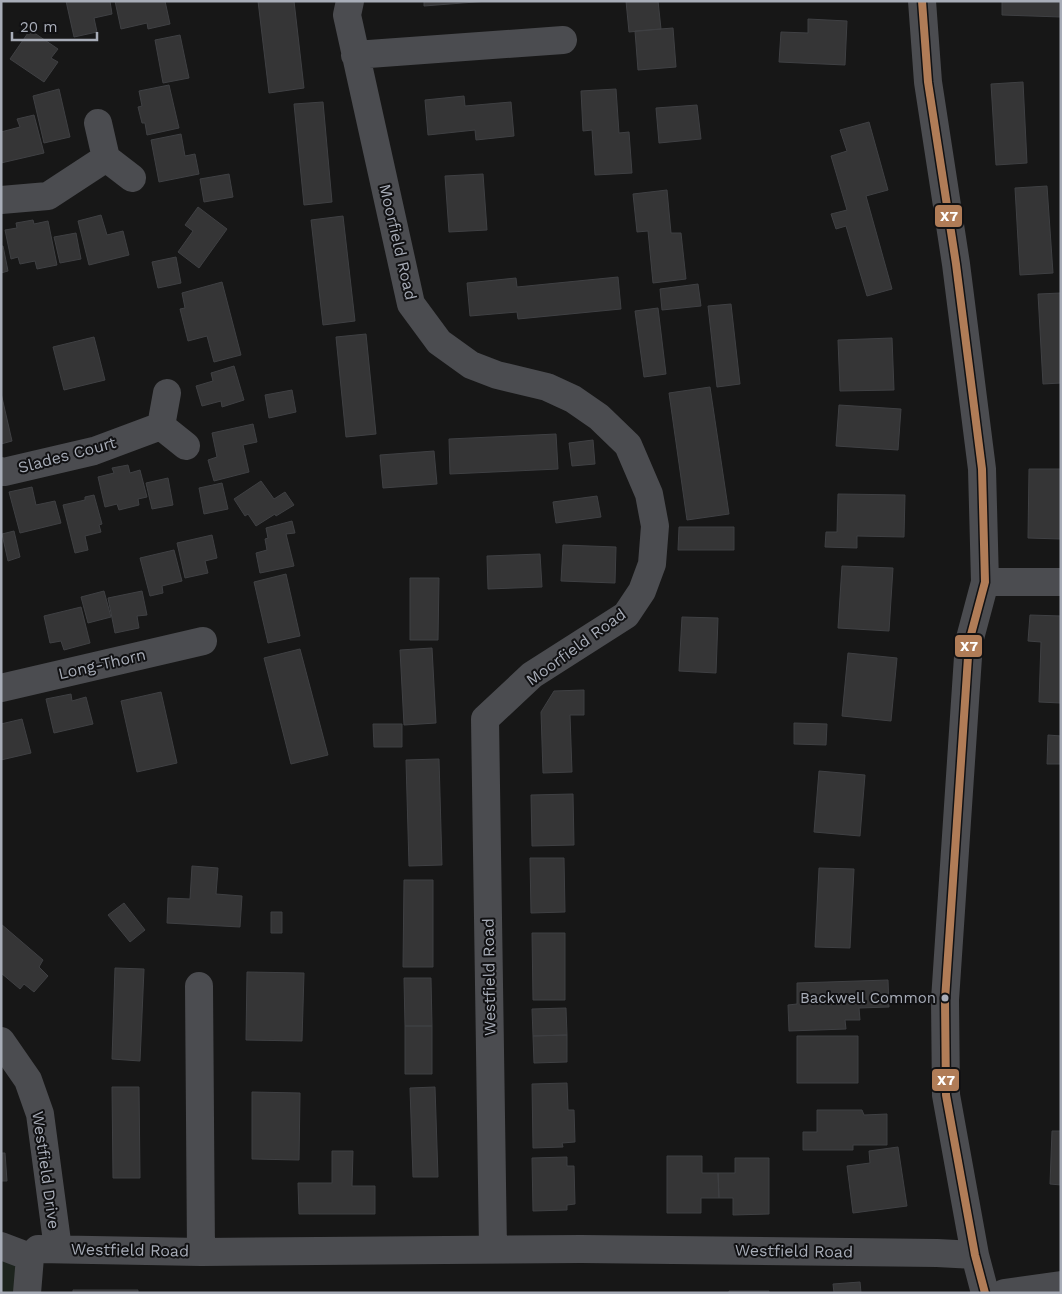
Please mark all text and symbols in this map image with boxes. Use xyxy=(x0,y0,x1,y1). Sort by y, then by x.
scale bar xyxy=(12,10,98,42)
text: 20 m xyxy=(20,18,58,36)
street label: Moorfield Road xyxy=(375,182,421,302)
line badge: X7 xyxy=(934,204,963,228)
text: X7 xyxy=(940,208,958,224)
street label: Slades Court xyxy=(16,433,118,477)
street label: Moorfield Road xyxy=(522,604,630,690)
line badge: X7 xyxy=(954,634,983,658)
text: X7 xyxy=(960,638,978,654)
street label: Long-Thorn xyxy=(56,645,148,683)
street label: Westfield Road xyxy=(478,918,500,1036)
place label: Backwell Common xyxy=(800,989,936,1007)
marker: Backwell Common xyxy=(940,993,950,1003)
line badge: X7 xyxy=(931,1068,960,1092)
text: X7 xyxy=(937,1072,955,1088)
street label: Westfield Drive xyxy=(28,1110,64,1230)
street label: Westfield Road xyxy=(71,1239,189,1261)
street label: Westfield Road xyxy=(735,1240,853,1262)

